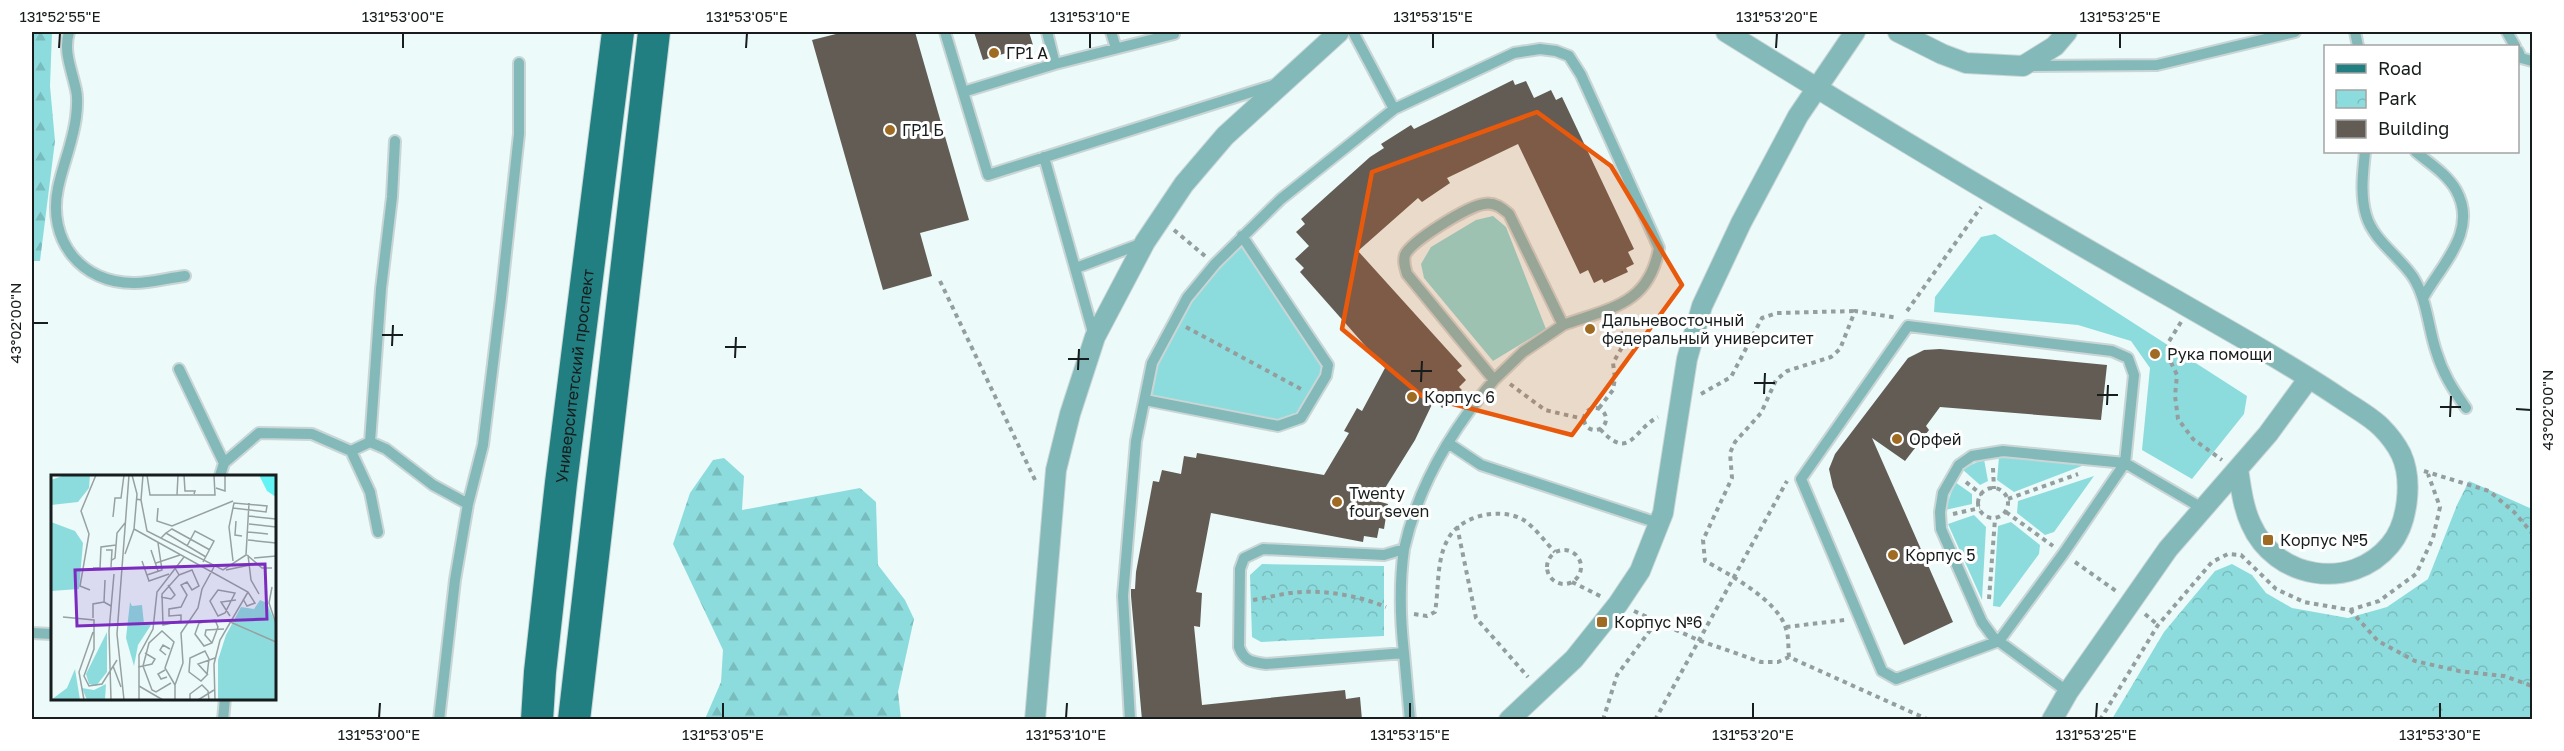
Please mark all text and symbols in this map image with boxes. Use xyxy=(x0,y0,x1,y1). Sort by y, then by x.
text: 131°52'55"E xyxy=(19,7,101,25)
text: 131°53'00"E xyxy=(362,7,444,25)
text: 131°53'05"E xyxy=(706,7,788,25)
text: 131°53'10"E xyxy=(1050,7,1130,25)
text: 131°53'15"E xyxy=(1393,7,1473,25)
text: 131°53'20"E xyxy=(1736,7,1818,25)
text: 131°53'25"E xyxy=(2079,7,2161,25)
place label: ГР1 А xyxy=(1006,43,1048,63)
legend xyxy=(2324,45,2519,153)
marker: ГР1 А xyxy=(987,46,1001,60)
text: Road xyxy=(2378,57,2422,79)
text: Park xyxy=(2378,87,2417,109)
text: Building xyxy=(2378,117,2449,139)
place label: ГР1 Б xyxy=(902,120,944,140)
marker: ГР1 Б xyxy=(883,123,897,137)
street label: Университетский проспект xyxy=(551,268,598,485)
text: 43°02'00"N xyxy=(6,283,24,363)
place label: Дальневосточный федеральный университет xyxy=(1602,310,1814,348)
marker: Дальневосточный федеральный университет xyxy=(1583,322,1597,336)
place label: Рука помощи xyxy=(2167,344,2272,364)
marker: Рука помощи xyxy=(2148,347,2162,361)
text: 43°02'00"N xyxy=(2538,370,2556,450)
place label: Корпус 6 xyxy=(1424,387,1495,407)
marker: Корпус 6 xyxy=(1405,390,1419,404)
place label: Орфей xyxy=(1909,429,1962,449)
marker: Орфей xyxy=(1890,432,1904,446)
inset map xyxy=(51,475,276,700)
place label: Twenty four seven xyxy=(1349,483,1429,521)
marker: Twenty four seven xyxy=(1330,495,1344,509)
place label: Корпус №5 xyxy=(2280,530,2368,550)
marker: Корпус №5 xyxy=(2261,533,2275,547)
place label: Корпус 5 xyxy=(1905,545,1976,565)
marker: Корпус 5 xyxy=(1886,548,1900,562)
place label: Корпус №6 xyxy=(1614,612,1702,632)
marker: Корпус №6 xyxy=(1595,615,1609,629)
text: 131°53'00"E xyxy=(338,725,420,743)
text: 131°53'05"E xyxy=(682,725,764,743)
text: 131°53'10"E xyxy=(1026,725,1106,743)
text: 131°53'15"E xyxy=(1370,725,1450,743)
text: 131°53'20"E xyxy=(1712,725,1794,743)
text: 131°53'25"E xyxy=(2055,725,2137,743)
text: 131°53'30"E xyxy=(2399,725,2481,743)

